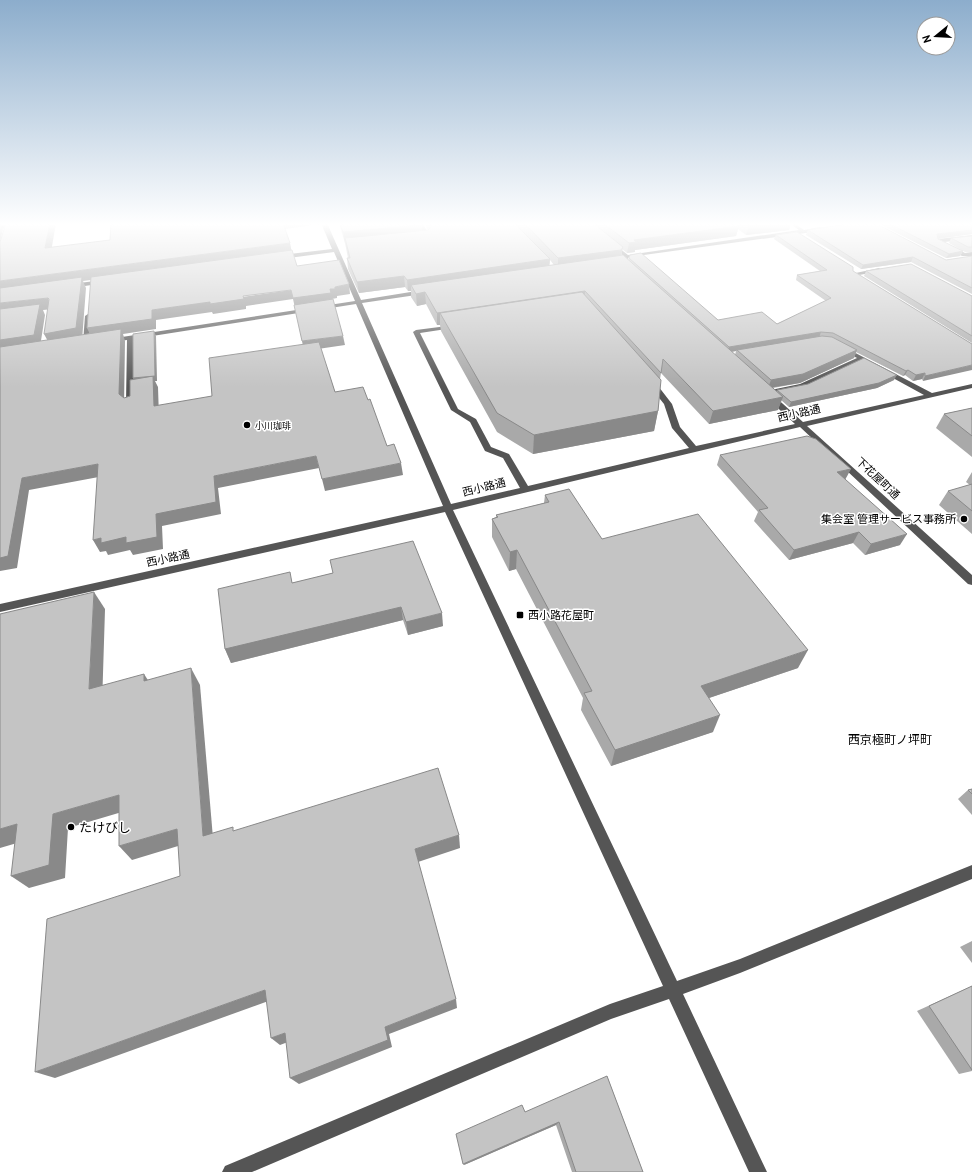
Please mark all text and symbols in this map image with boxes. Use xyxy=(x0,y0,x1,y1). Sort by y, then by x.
north arrow xyxy=(916,16,956,56)
text: N xyxy=(919,33,934,45)
street label: 西小路通 xyxy=(776,401,822,425)
marker: 小川珈琲 xyxy=(242,420,252,430)
place label: 小川珈琲 xyxy=(255,420,291,431)
street label: 下花屋町通 xyxy=(853,454,903,502)
street label: 西小路通 xyxy=(461,475,507,499)
place label: 集会室 管理サービス事務所 xyxy=(821,512,957,526)
marker: 集会室 管理サービス事務所 xyxy=(959,514,969,524)
street label: 西小路通 xyxy=(145,547,191,569)
place label: 西小路花屋町 xyxy=(528,608,594,622)
marker: 西小路花屋町 xyxy=(515,610,525,620)
district label: 西京極町ノ坪町 xyxy=(848,732,932,747)
place label: たけびし xyxy=(79,819,131,836)
marker: たけびし xyxy=(66,822,76,832)

